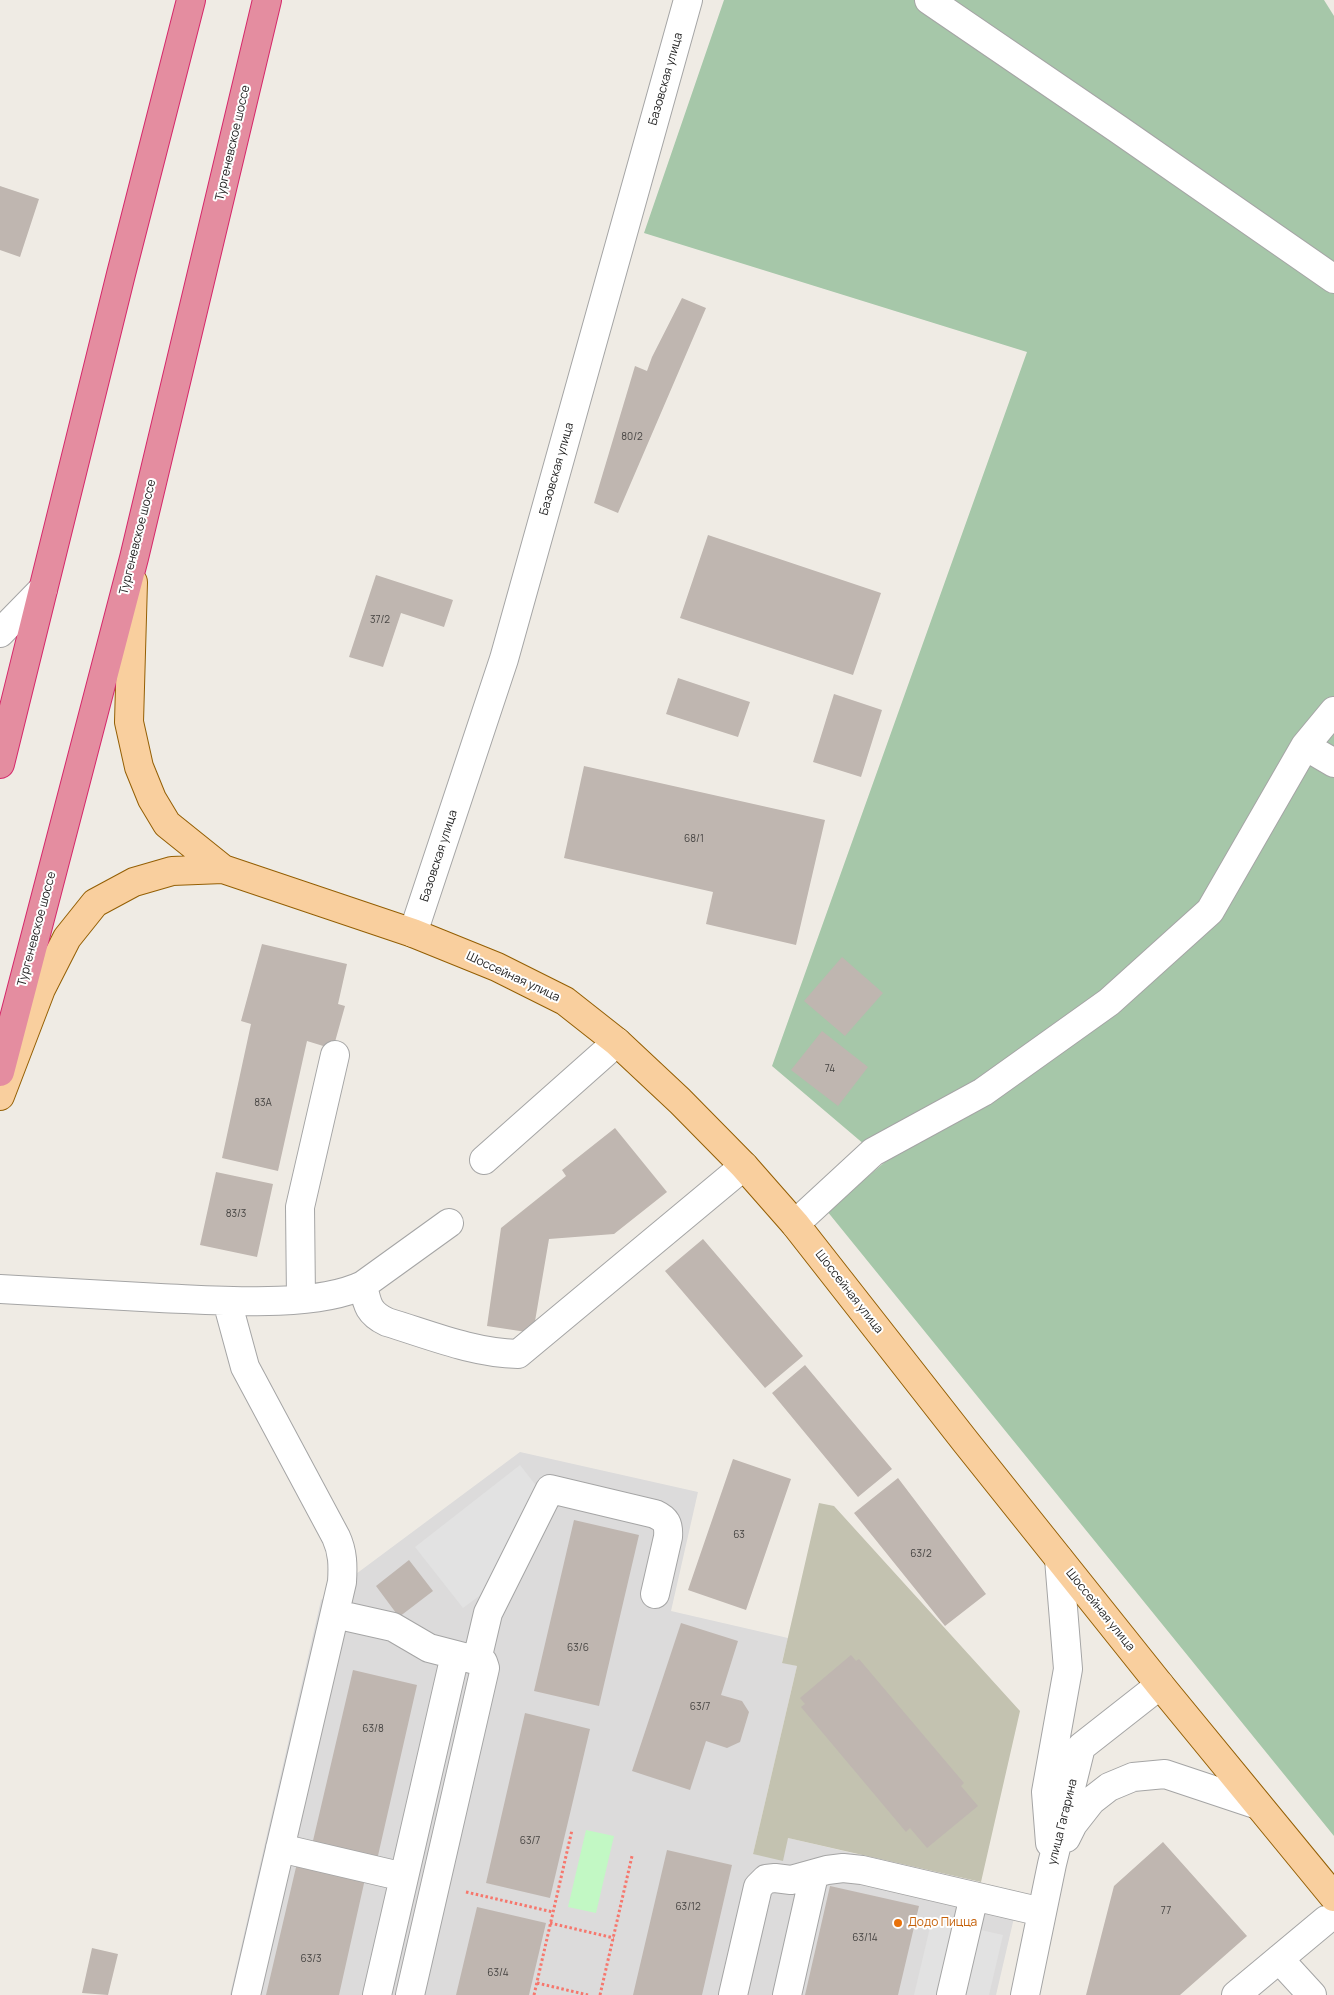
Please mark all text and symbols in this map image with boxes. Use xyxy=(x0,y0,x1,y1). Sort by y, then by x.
street label: Базовская улица xyxy=(646,31,686,127)
street label: Тургеневское шоссе xyxy=(213,84,253,202)
street label: Базовская улица xyxy=(537,421,577,517)
house number: 80/2 xyxy=(621,431,643,443)
street label: Тургеневское шоссе xyxy=(117,478,159,596)
house number: 37/2 xyxy=(370,614,390,626)
street label: Базовская улица xyxy=(417,808,461,904)
house number: 68/1 xyxy=(684,833,704,845)
street label: Тургеневское шоссе xyxy=(15,870,59,988)
street label: Шоссейная улица xyxy=(464,949,562,1005)
house number: 74 xyxy=(825,1063,835,1075)
house number: 83А xyxy=(254,1097,272,1109)
house number: 83/3 xyxy=(226,1208,246,1220)
street label: Шоссейная улица xyxy=(812,1248,886,1336)
house number: 63 xyxy=(733,1529,745,1541)
house number: 63/2 xyxy=(910,1548,932,1560)
street label: Шоссейная улица xyxy=(1062,1566,1138,1654)
house number: 63/6 xyxy=(567,1642,589,1654)
house number: 63/7 xyxy=(690,1701,710,1713)
house number: 63/8 xyxy=(362,1723,384,1735)
street label: улица Гагарина xyxy=(1045,1777,1081,1867)
house number: 63/7 xyxy=(520,1835,540,1847)
house number: 63/12 xyxy=(675,1901,701,1913)
house number: 77 xyxy=(1161,1905,1171,1917)
place label: Додо Пицца xyxy=(908,1916,977,1930)
marker: Додо Пицца xyxy=(892,1917,904,1929)
house number: 63/14 xyxy=(852,1932,878,1944)
house number: 63/3 xyxy=(300,1953,322,1965)
house number: 63/4 xyxy=(487,1967,509,1979)

